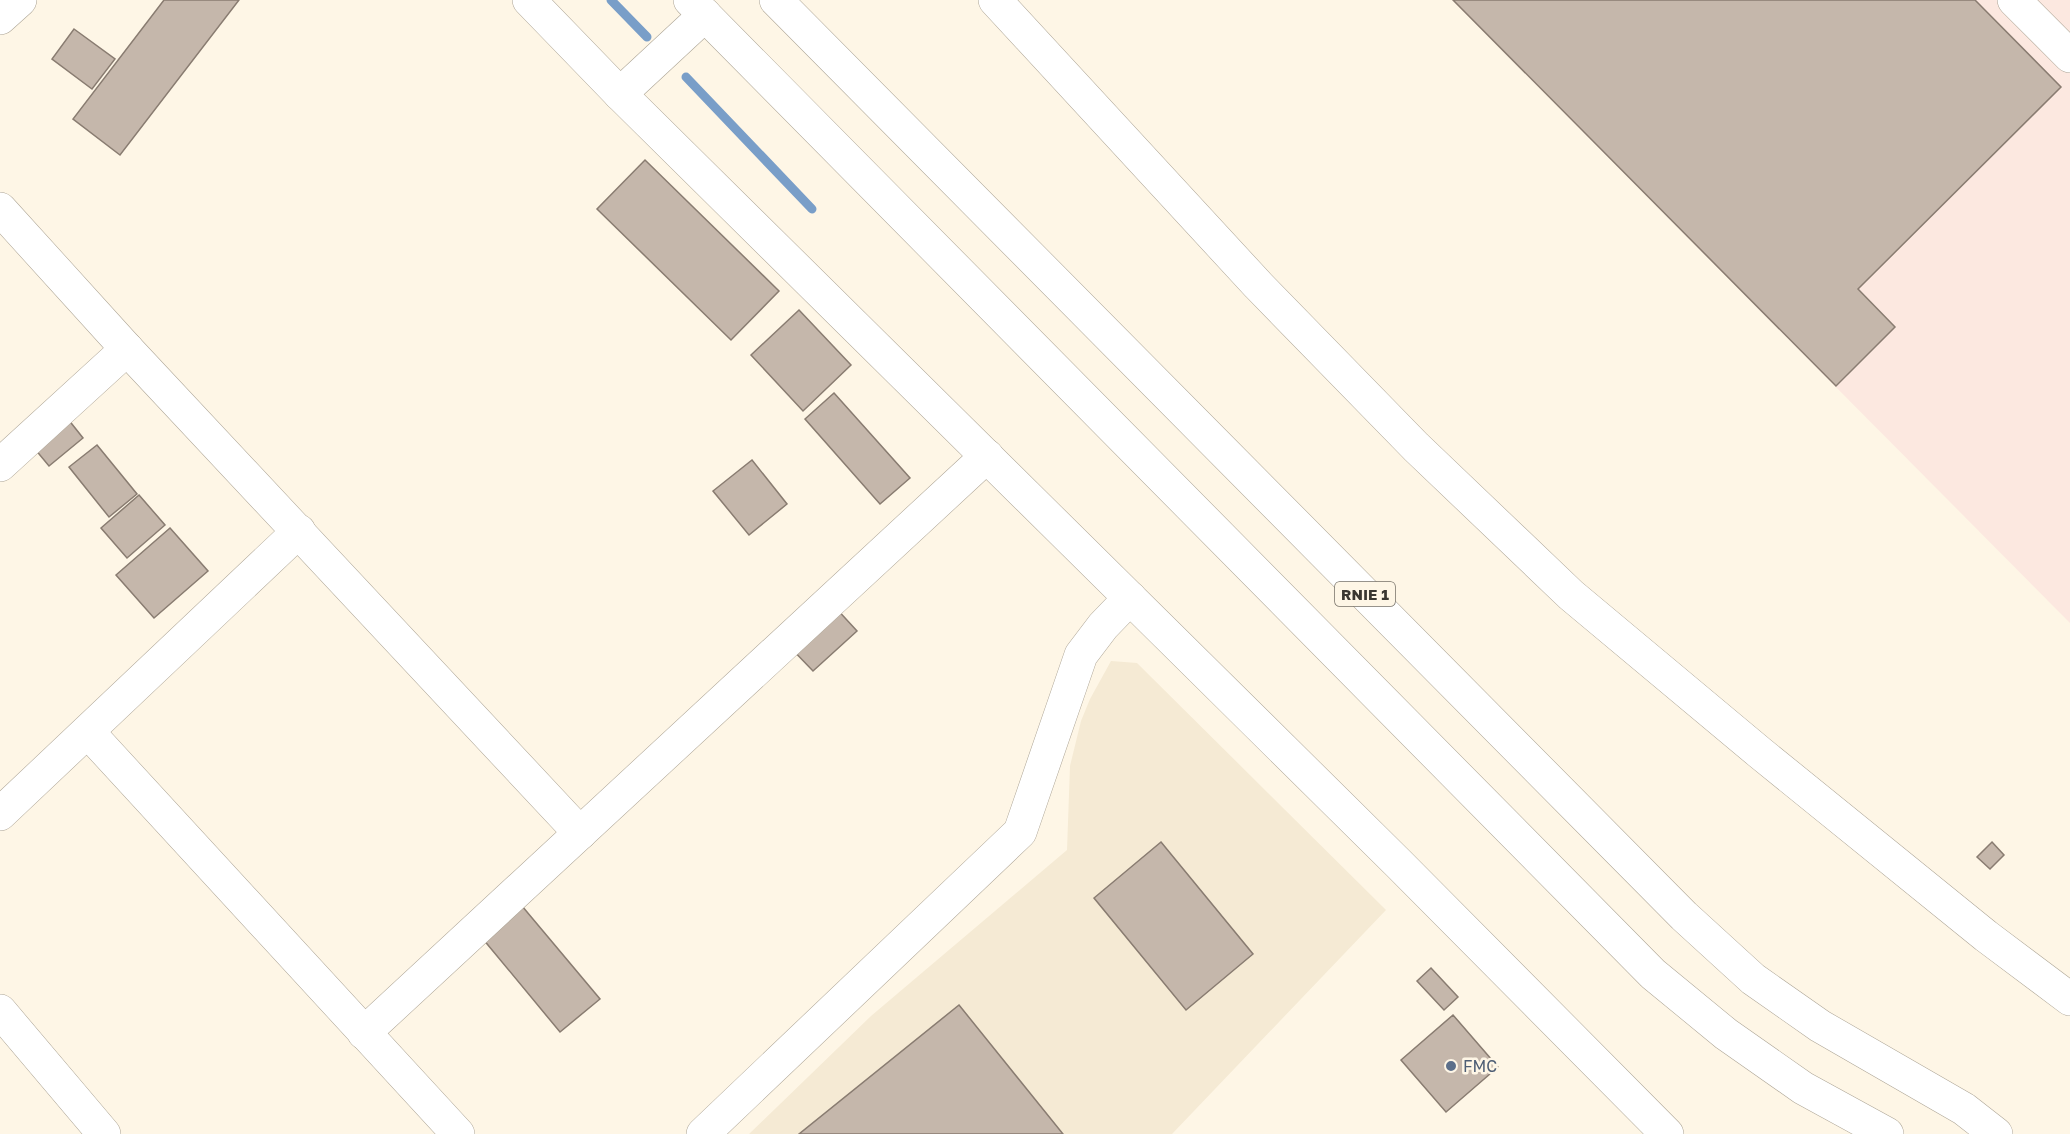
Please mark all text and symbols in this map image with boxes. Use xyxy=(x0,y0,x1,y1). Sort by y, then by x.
road number: RNIE 1 xyxy=(1335,582,1395,606)
place label: FMC xyxy=(1463,1056,1497,1076)
marker: FMC xyxy=(1444,1059,1458,1073)

